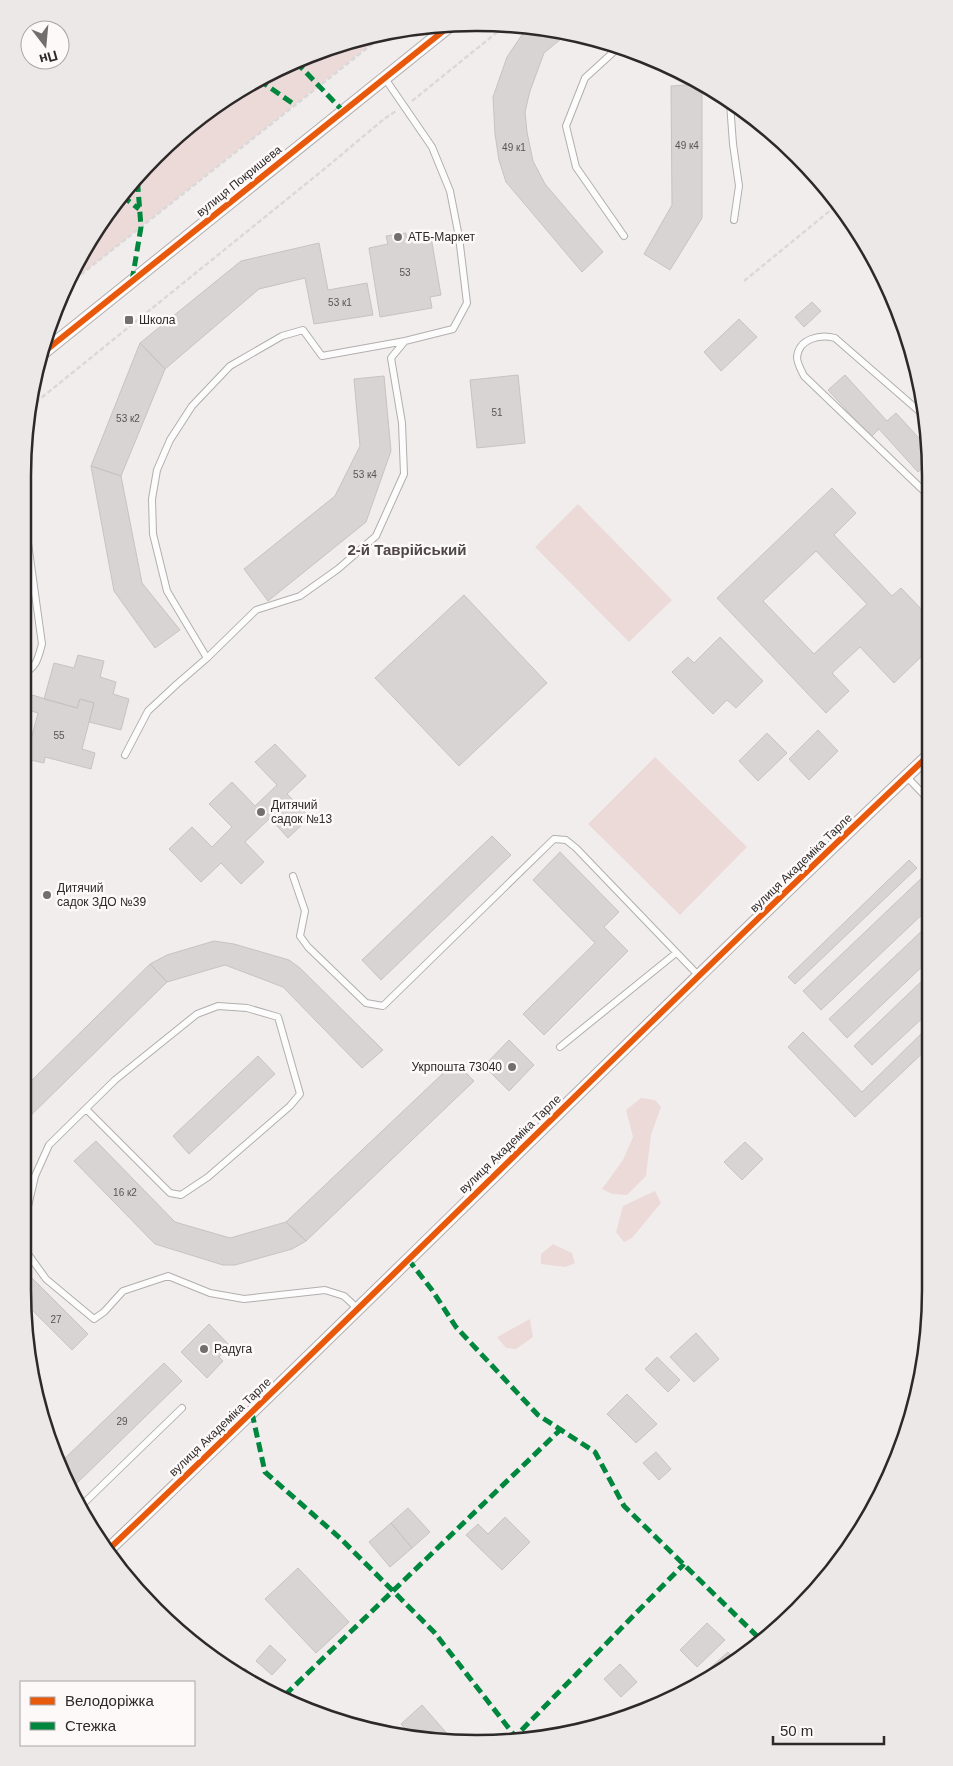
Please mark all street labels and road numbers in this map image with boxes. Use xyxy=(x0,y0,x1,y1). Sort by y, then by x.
street label: вулиця Покришева xyxy=(194,142,285,220)
street label: вулиця Академіка Тарле xyxy=(747,811,855,915)
street label: вулиця Академіка Тарле xyxy=(456,1092,564,1196)
street label: вулиця Академіка Тарле xyxy=(166,1375,274,1479)

